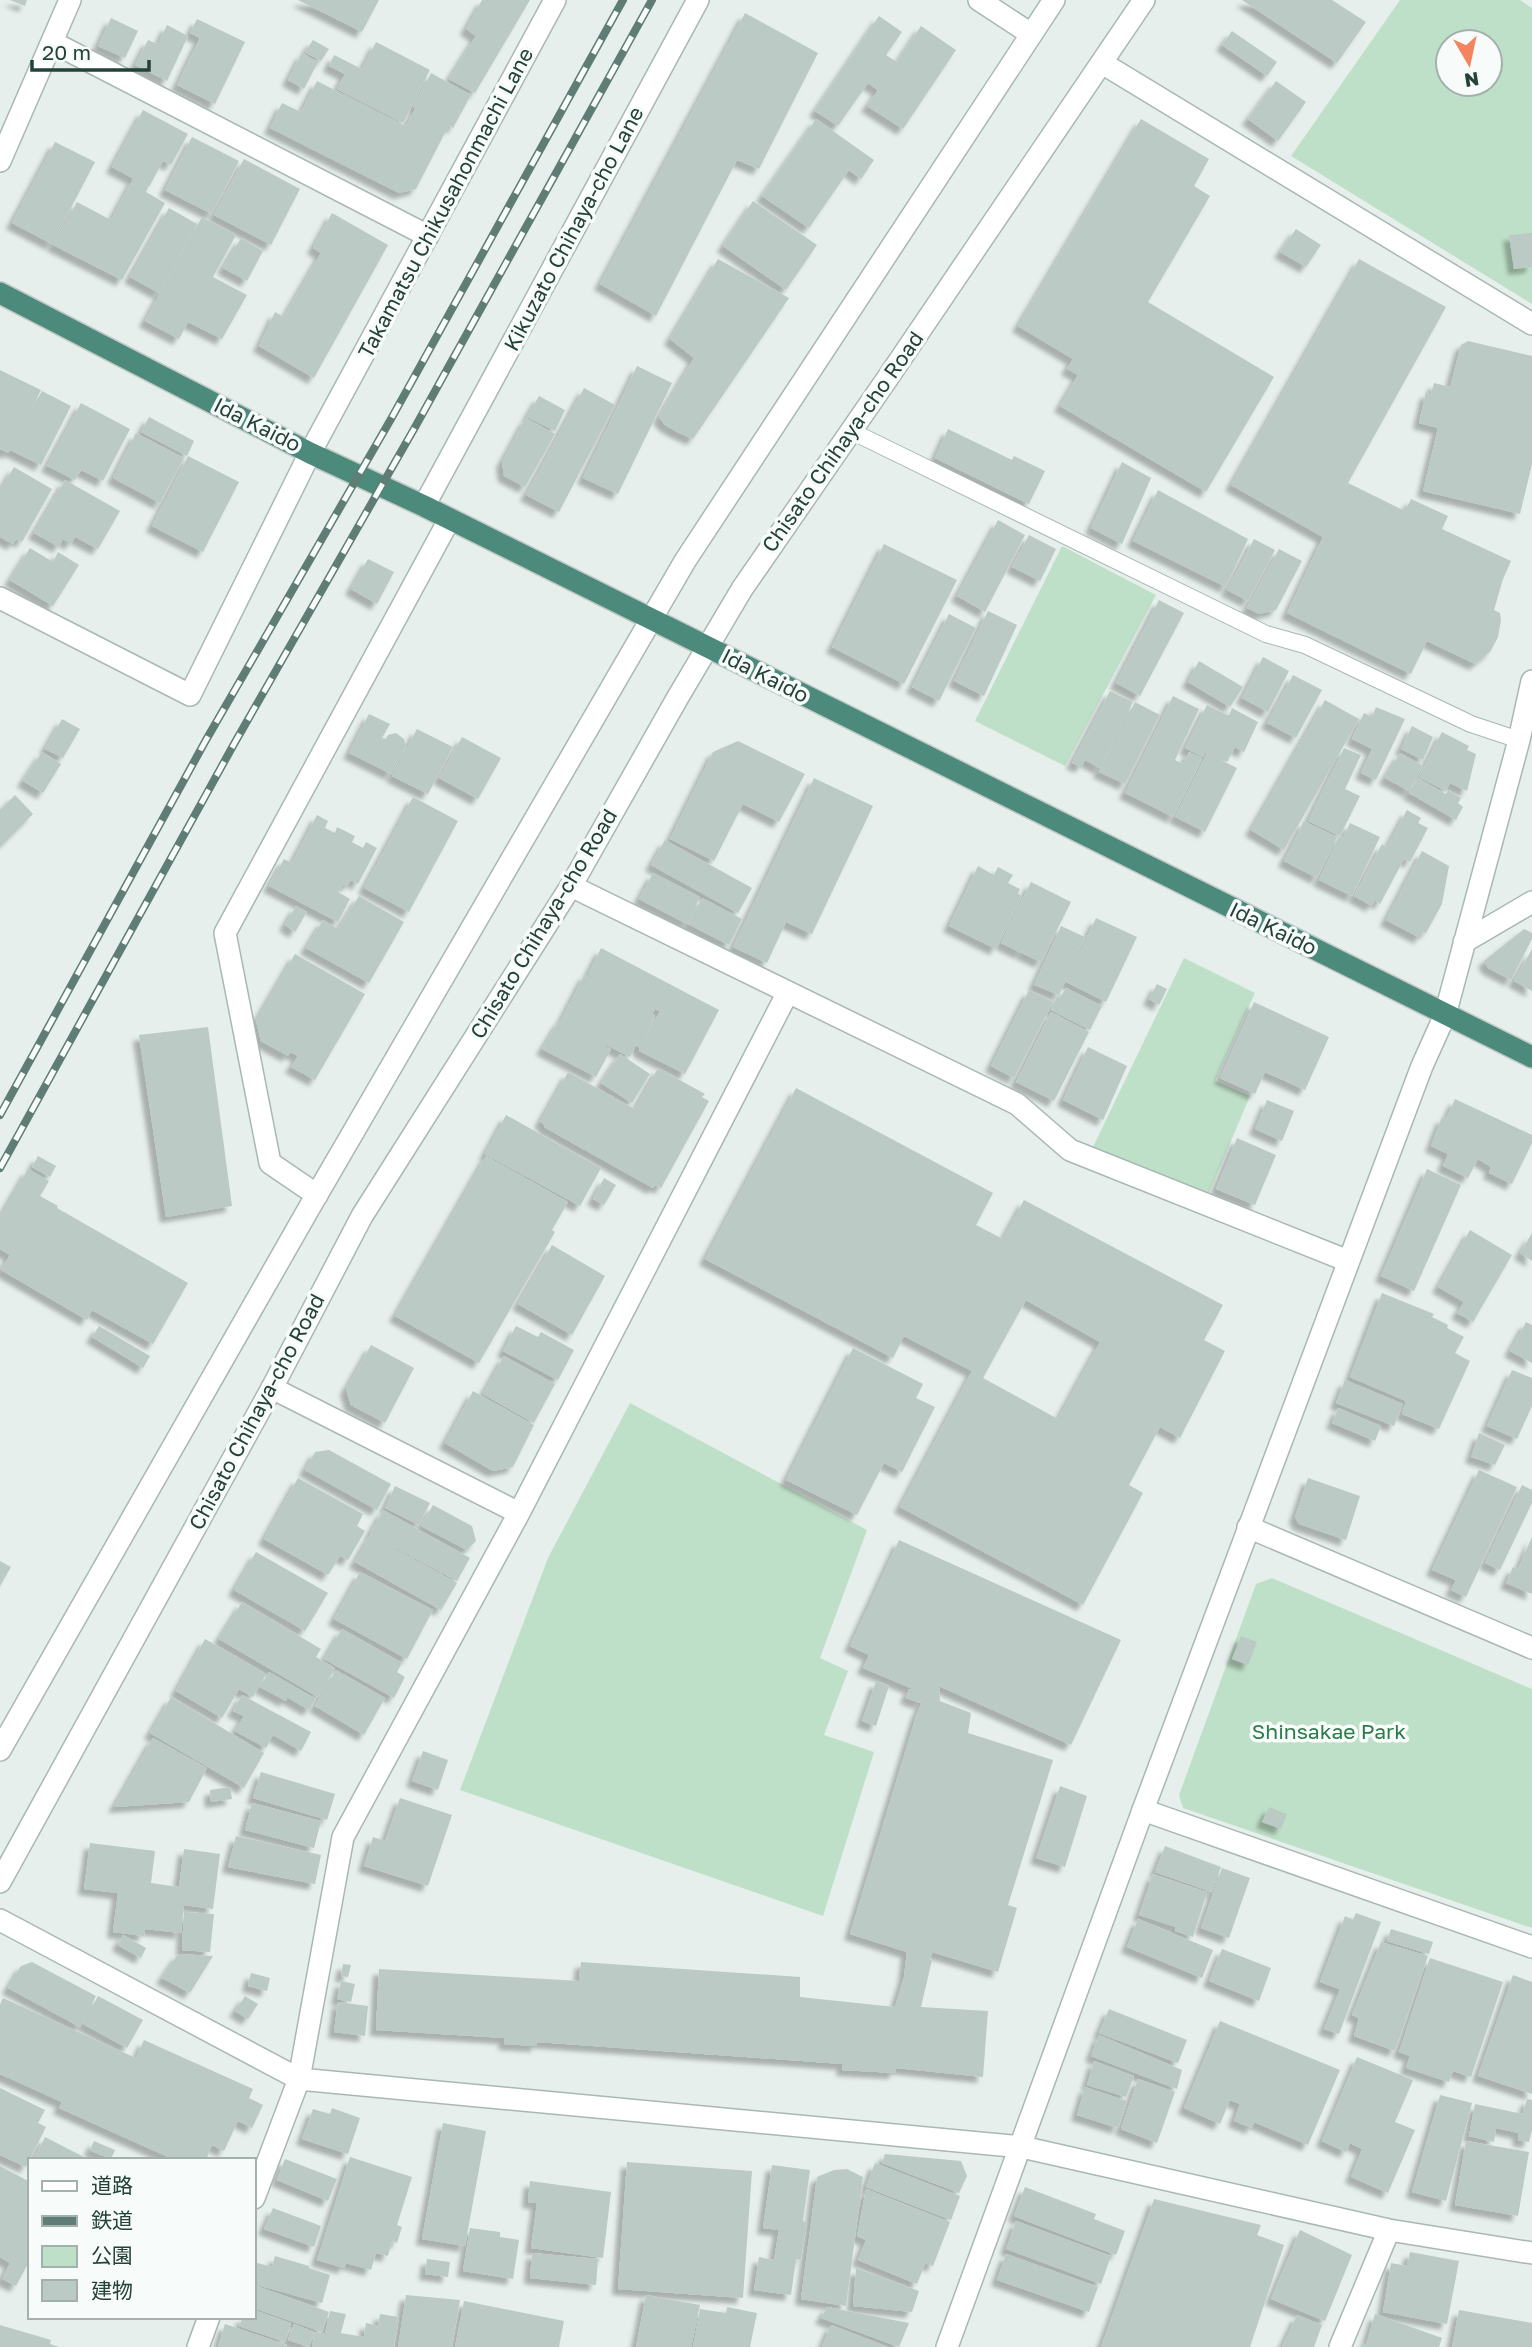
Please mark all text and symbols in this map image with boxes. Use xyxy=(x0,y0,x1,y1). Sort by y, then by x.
scale bar xyxy=(32,28,149,72)
north arrow xyxy=(1434,28,1504,98)
text: 20 m xyxy=(42,39,91,65)
street label: Takamatsu Chikusahonmachi Lane xyxy=(352,43,538,362)
text: N xyxy=(1463,68,1481,93)
street label: Kikuzato Chihaya-cho Lane xyxy=(498,102,649,355)
street label: Chisato Chihaya-cho Road xyxy=(756,326,928,557)
street label: Ida Kaido xyxy=(210,391,305,457)
street label: Ida Kaido xyxy=(718,642,813,708)
street label: Chisato Chihaya-cho Road xyxy=(464,804,622,1043)
street label: Ida Kaido xyxy=(1226,896,1321,960)
street label: Chisato Chihaya-cho Road xyxy=(183,1289,329,1534)
park label: Shinsakae Park xyxy=(1252,1718,1406,1744)
legend xyxy=(28,2158,256,2319)
text: 道路 xyxy=(91,2172,133,2198)
text: 鉄道 xyxy=(91,2207,133,2233)
text: 公園 xyxy=(91,2242,133,2268)
text: 建物 xyxy=(91,2277,133,2303)

